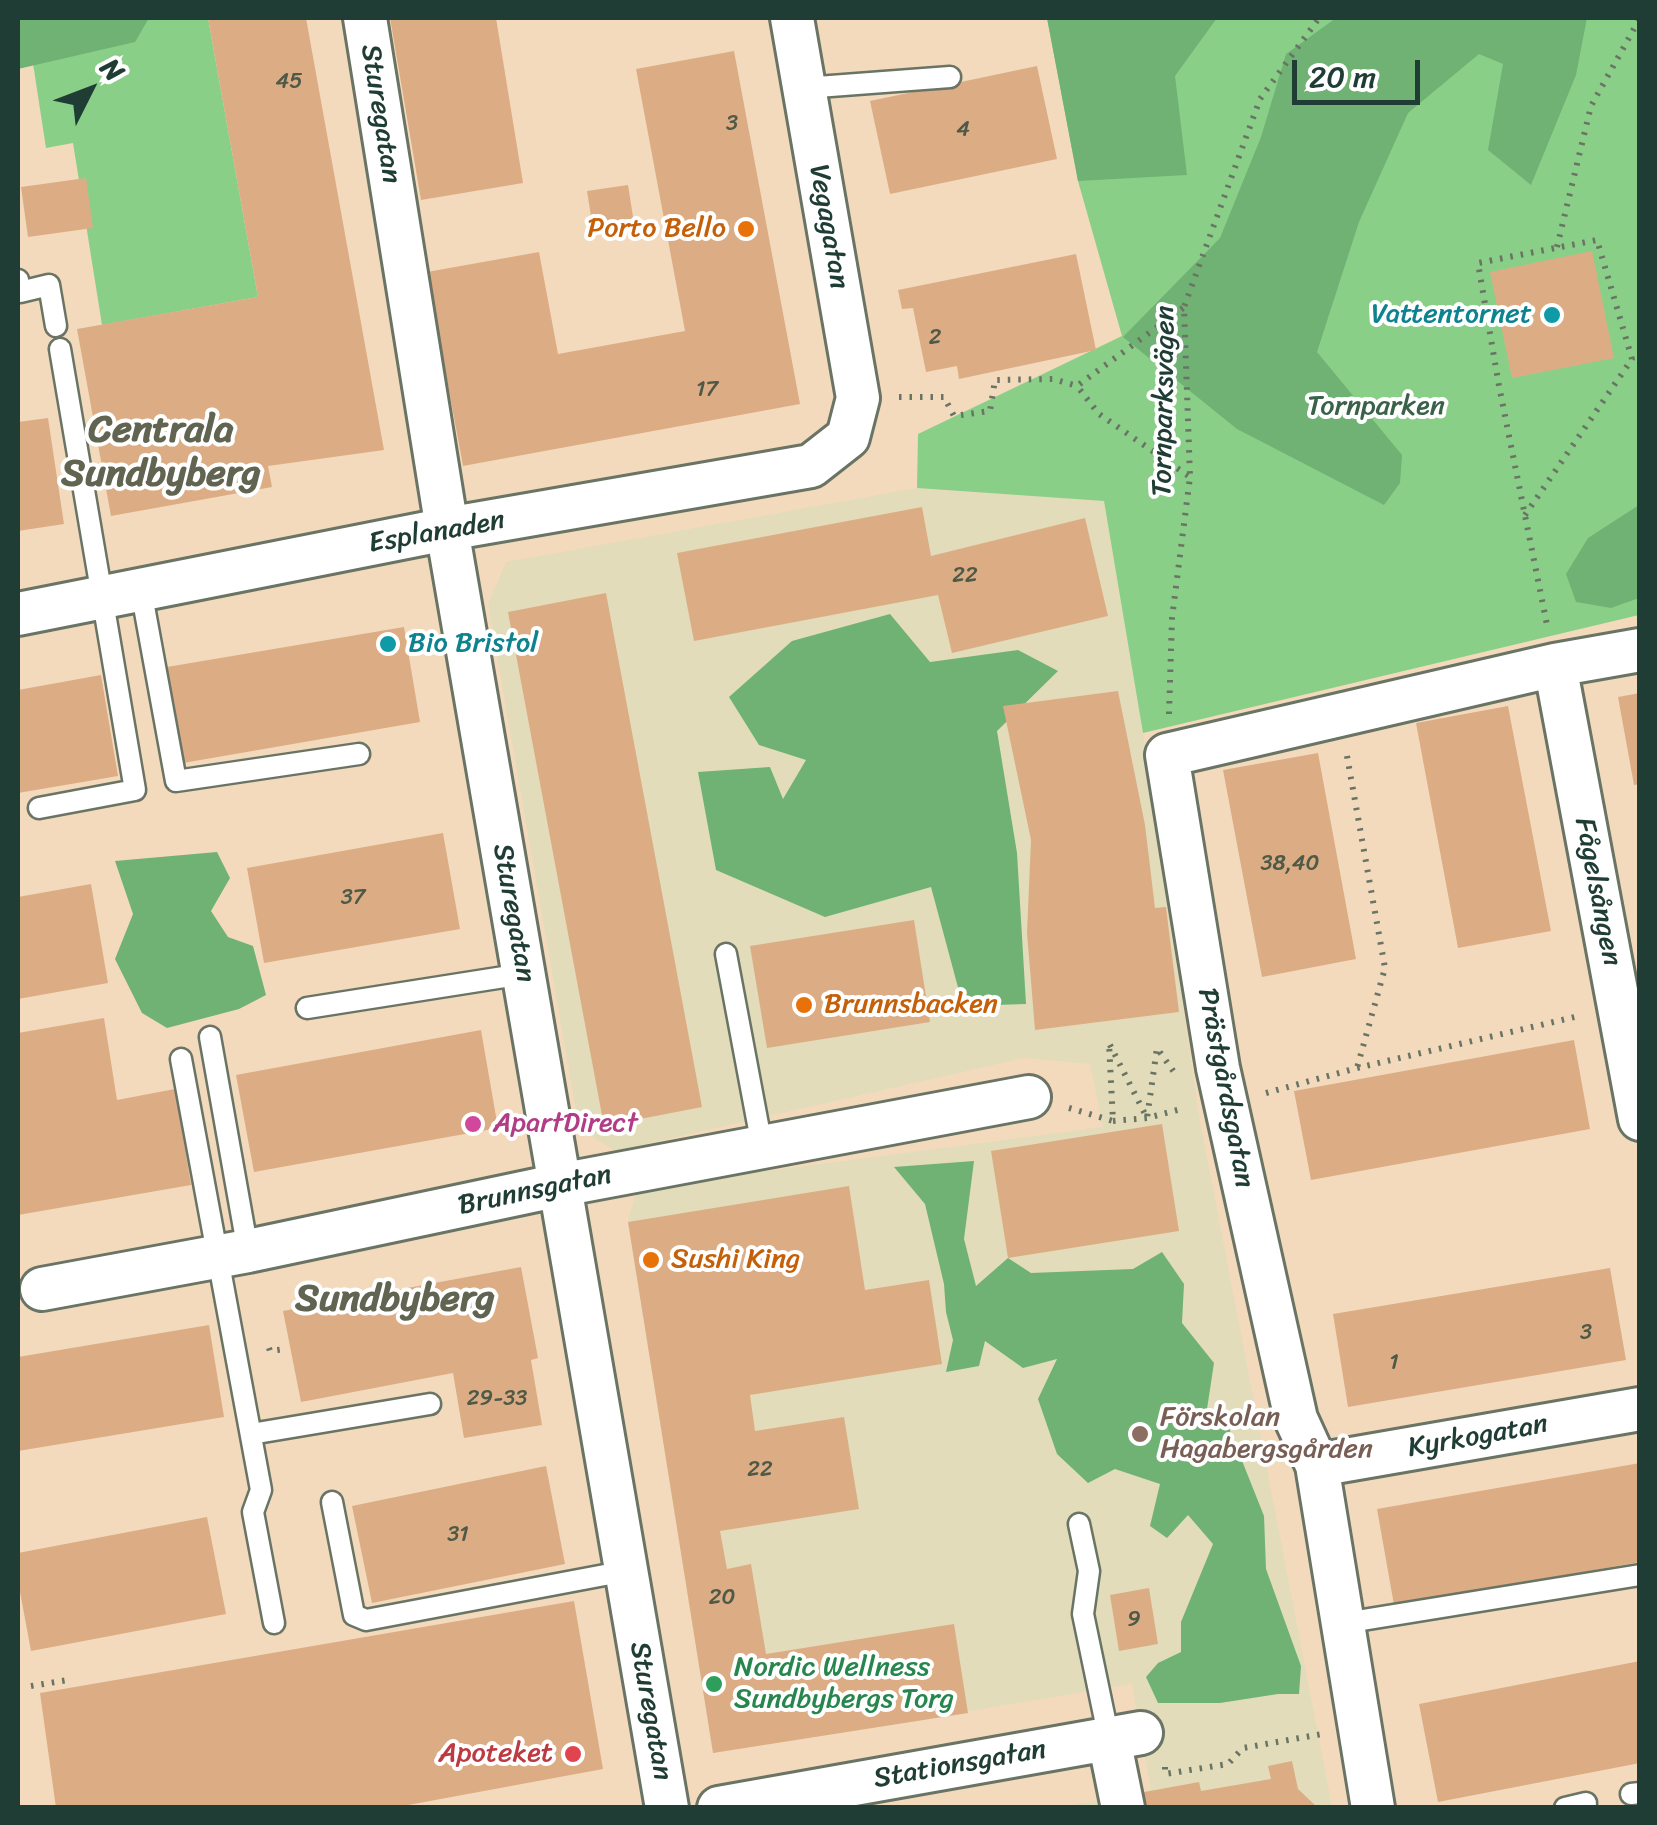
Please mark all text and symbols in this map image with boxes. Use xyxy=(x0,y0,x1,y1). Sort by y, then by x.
north arrow xyxy=(40,40,140,140)
scale bar xyxy=(1297,40,1424,102)
street label: Sturegatan xyxy=(352,42,408,186)
text: N xyxy=(88,46,137,93)
text: 20 m xyxy=(1309,50,1376,104)
house number: 45 xyxy=(275,69,303,95)
house number: 3 xyxy=(726,111,738,137)
house number: 4 xyxy=(956,117,970,143)
street label: Vegagatan xyxy=(801,162,855,292)
place label: Porto Bello xyxy=(587,212,726,246)
marker: Porto Bello xyxy=(735,218,757,240)
place label: Vattentornet xyxy=(1371,298,1532,332)
marker: Vattentornet xyxy=(1541,304,1563,326)
street label: Tornparksvägen xyxy=(1147,305,1183,497)
house number: 2 xyxy=(929,325,941,351)
house number: 17 xyxy=(696,377,718,403)
park label: Tornparken xyxy=(1307,390,1445,424)
district label: Centrala Sundbyberg xyxy=(61,408,261,498)
street label: Esplanaden xyxy=(366,504,508,562)
house number: 22 xyxy=(952,563,978,589)
place label: Bio Bristol xyxy=(408,627,538,661)
marker: Bio Bristol xyxy=(377,633,399,655)
street label: Fågelsången xyxy=(1566,815,1628,969)
street label: Sturegatan xyxy=(484,841,542,985)
house number: 38,40 xyxy=(1261,851,1319,877)
house number: 37 xyxy=(341,885,365,911)
street label: Prästgårdsgatan xyxy=(1189,985,1261,1191)
place label: Brunnsbacken xyxy=(824,988,998,1022)
marker: Brunnsbacken xyxy=(793,994,815,1016)
place label: ApartDirect xyxy=(493,1107,638,1141)
marker: ApartDirect xyxy=(462,1113,484,1135)
street label: Brunnsgatan xyxy=(455,1158,615,1224)
place label: Sushi King xyxy=(671,1243,800,1277)
marker: Sushi King xyxy=(640,1249,662,1271)
district label: Sundbyberg xyxy=(295,1277,495,1323)
house number: 3 xyxy=(1580,1320,1592,1346)
house number: 1 xyxy=(1389,1350,1399,1376)
house number: 29-33 xyxy=(467,1386,527,1412)
place label: Förskolan Hagabergsgården xyxy=(1160,1401,1373,1467)
street label: Kyrkogatan xyxy=(1405,1408,1551,1466)
marker: Förskolan Hagabergsgården xyxy=(1129,1423,1151,1445)
house number: 22 xyxy=(747,1457,773,1483)
house number: 31 xyxy=(447,1522,469,1548)
house number: 20 xyxy=(709,1585,735,1611)
house number: 9 xyxy=(1127,1607,1141,1633)
street label: Sturegatan xyxy=(621,1639,679,1783)
place label: Nordic Wellness Sundbybergs Torg xyxy=(734,1651,954,1717)
marker: Nordic Wellness Sundbybergs Torg xyxy=(703,1673,725,1695)
street label: Stationsgatan xyxy=(871,1733,1049,1797)
place label: Apoteket xyxy=(438,1737,553,1771)
marker: Apoteket xyxy=(562,1743,584,1765)

